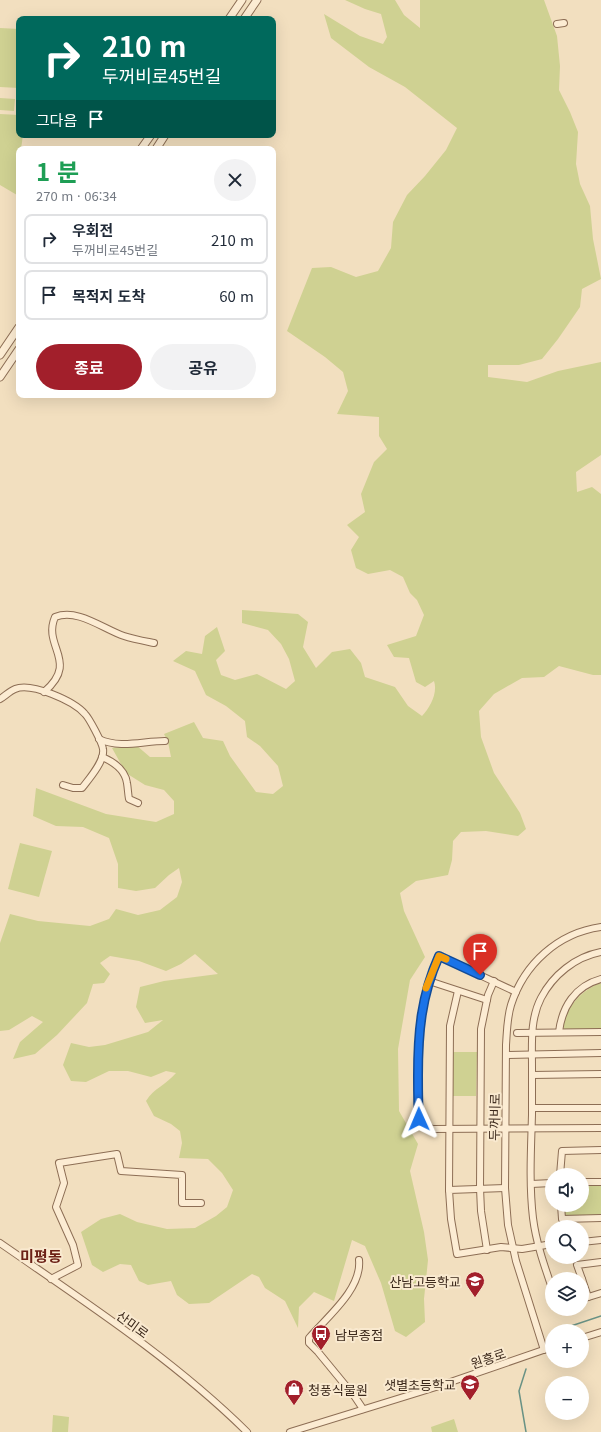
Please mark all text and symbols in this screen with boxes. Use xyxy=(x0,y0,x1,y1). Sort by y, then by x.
text: 210 m xyxy=(102,25,186,65)
icon: right xyxy=(36,32,88,84)
text: 두꺼비로45번길 xyxy=(102,62,221,88)
icon: arrive xyxy=(85,108,107,130)
text: 그다음 xyxy=(36,109,77,130)
text: 1 분 xyxy=(36,153,79,188)
button: close xyxy=(214,159,256,201)
text: 270 m · 06:34 xyxy=(36,186,117,205)
text: 우회전 xyxy=(72,219,113,240)
icon: right xyxy=(38,228,60,250)
text: 210 m xyxy=(211,229,254,250)
text: 두꺼비로45번길 xyxy=(72,240,158,259)
icon: arrive xyxy=(38,284,60,306)
text: 목적지 도착 xyxy=(72,285,145,306)
text: 60 m xyxy=(219,285,254,306)
button: 종료 xyxy=(36,344,142,390)
button: 공유 xyxy=(150,344,256,390)
pin xyxy=(463,934,497,975)
icon: arrive xyxy=(469,940,491,962)
street label: 두꺼비로 xyxy=(484,1093,504,1141)
position arrow xyxy=(398,1098,440,1140)
map controls xyxy=(545,1168,589,1420)
button: sound xyxy=(545,1168,589,1212)
button: search xyxy=(545,1220,589,1264)
district label: 미평동 xyxy=(20,1245,62,1266)
school or university icon: 산남고등학교 xyxy=(464,1270,486,1298)
place label: 산남고등학교 xyxy=(389,1272,461,1291)
button: layers xyxy=(545,1272,589,1316)
street label: 산미로 xyxy=(113,1306,153,1342)
bus stop icon: 남부종점 xyxy=(310,1323,332,1351)
button: + xyxy=(545,1324,589,1368)
place label: 남부종점 xyxy=(335,1325,383,1344)
street label: 원흥로 xyxy=(468,1343,508,1373)
school or university icon: 샛별초등학교 xyxy=(459,1373,481,1401)
place label: 샛별초등학교 xyxy=(384,1375,456,1394)
button: − xyxy=(545,1376,589,1420)
shop icon: 청풍식물원 xyxy=(283,1378,305,1406)
place label: 청풍식물원 xyxy=(308,1380,368,1399)

